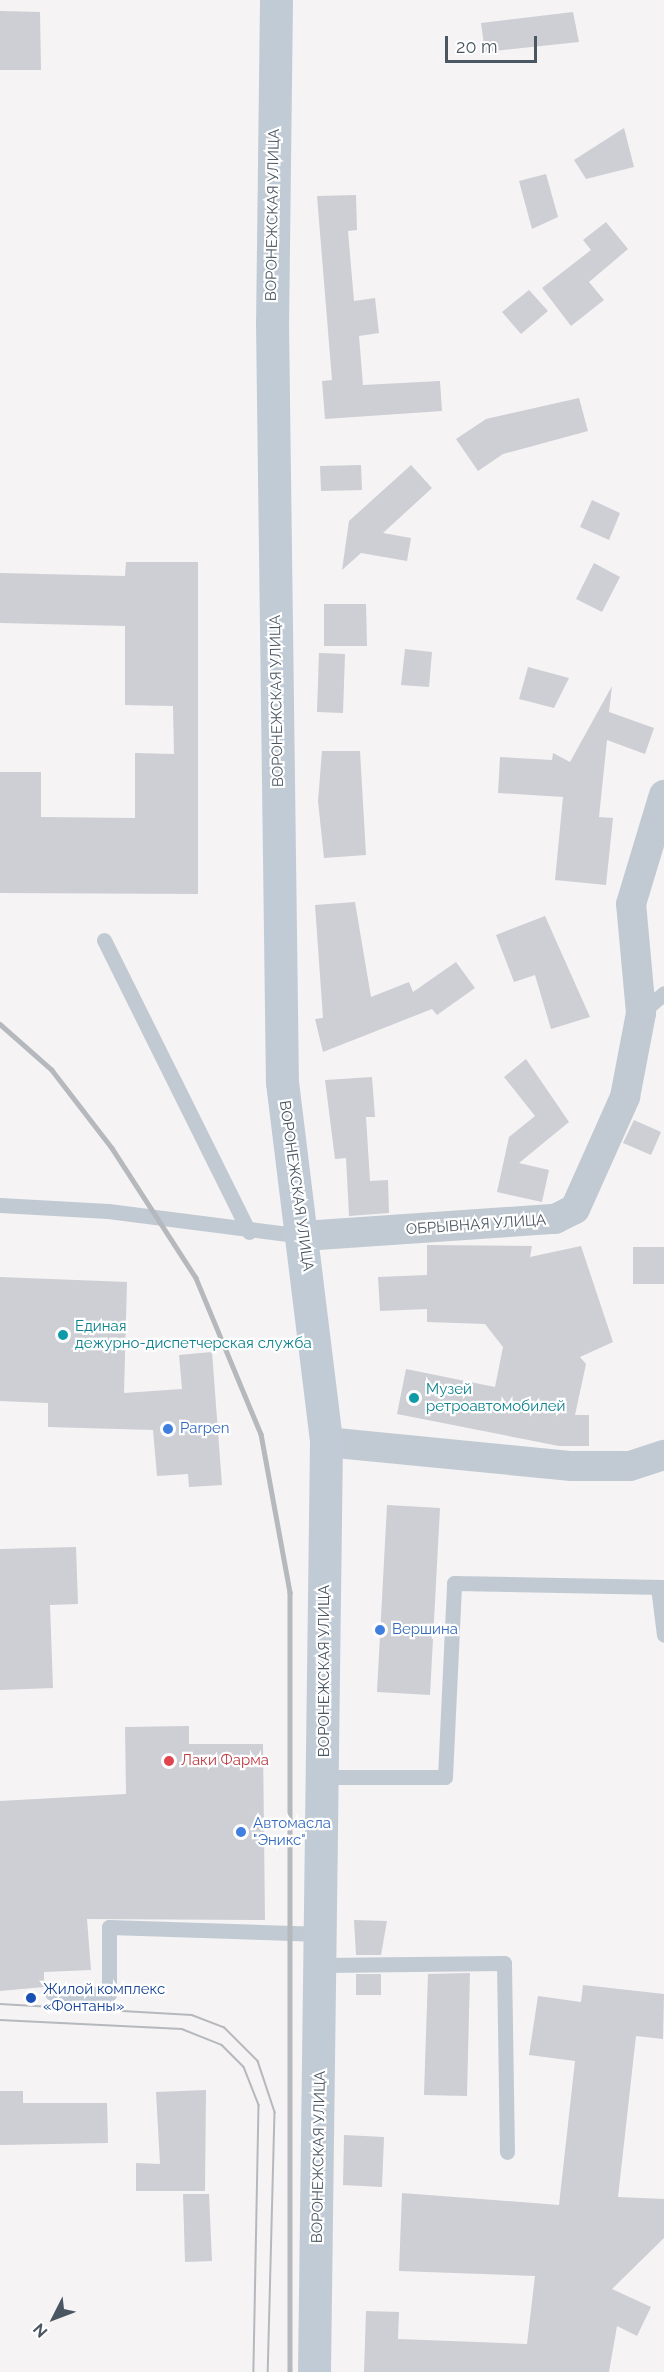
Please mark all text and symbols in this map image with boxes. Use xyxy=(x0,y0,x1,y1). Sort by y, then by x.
scale bar xyxy=(448,24,540,62)
text: 20 m xyxy=(456,36,498,57)
street label: ВОРОНЕЖСКАЯ УЛИЦА xyxy=(262,129,284,301)
street label: ВОРОНЕЖСКАЯ УЛИЦА xyxy=(266,615,288,787)
street label: ВОРОНЕЖСКАЯ УЛИЦА xyxy=(275,1099,317,1273)
street label: ОБРЫВНАЯ УЛИЦА xyxy=(405,1211,547,1239)
place label: Единая дежурно-диспетчерская служба xyxy=(75,1317,312,1352)
marker: Единая дежурно-диспетчерская служба xyxy=(56,1328,70,1342)
place label: Музей ретроавтомобилей xyxy=(426,1380,565,1415)
marker: Музей ретроавтомобилей xyxy=(407,1391,421,1405)
place label: Parpen xyxy=(180,1420,229,1438)
marker: Parpen xyxy=(161,1422,175,1436)
street label: ВОРОНЕЖСКАЯ УЛИЦА xyxy=(316,1585,334,1757)
place label: Вершина xyxy=(392,1621,458,1639)
marker: Вершина xyxy=(373,1623,387,1637)
place label: Лаки Фарма xyxy=(181,1752,269,1770)
marker: Лаки Фарма xyxy=(162,1754,176,1768)
place label: Автомасла "Эникс" xyxy=(253,1814,331,1849)
marker: Автомасла "Эникс" xyxy=(234,1825,248,1839)
place label: Жилой комплекс «Фонтаны» xyxy=(43,1980,165,2015)
marker: Жилой комплекс «Фонтаны» xyxy=(24,1991,38,2005)
street label: ВОРОНЕЖСКАЯ УЛИЦА xyxy=(308,2071,330,2243)
north arrow xyxy=(24,2288,84,2348)
text: N xyxy=(29,2319,51,2341)

